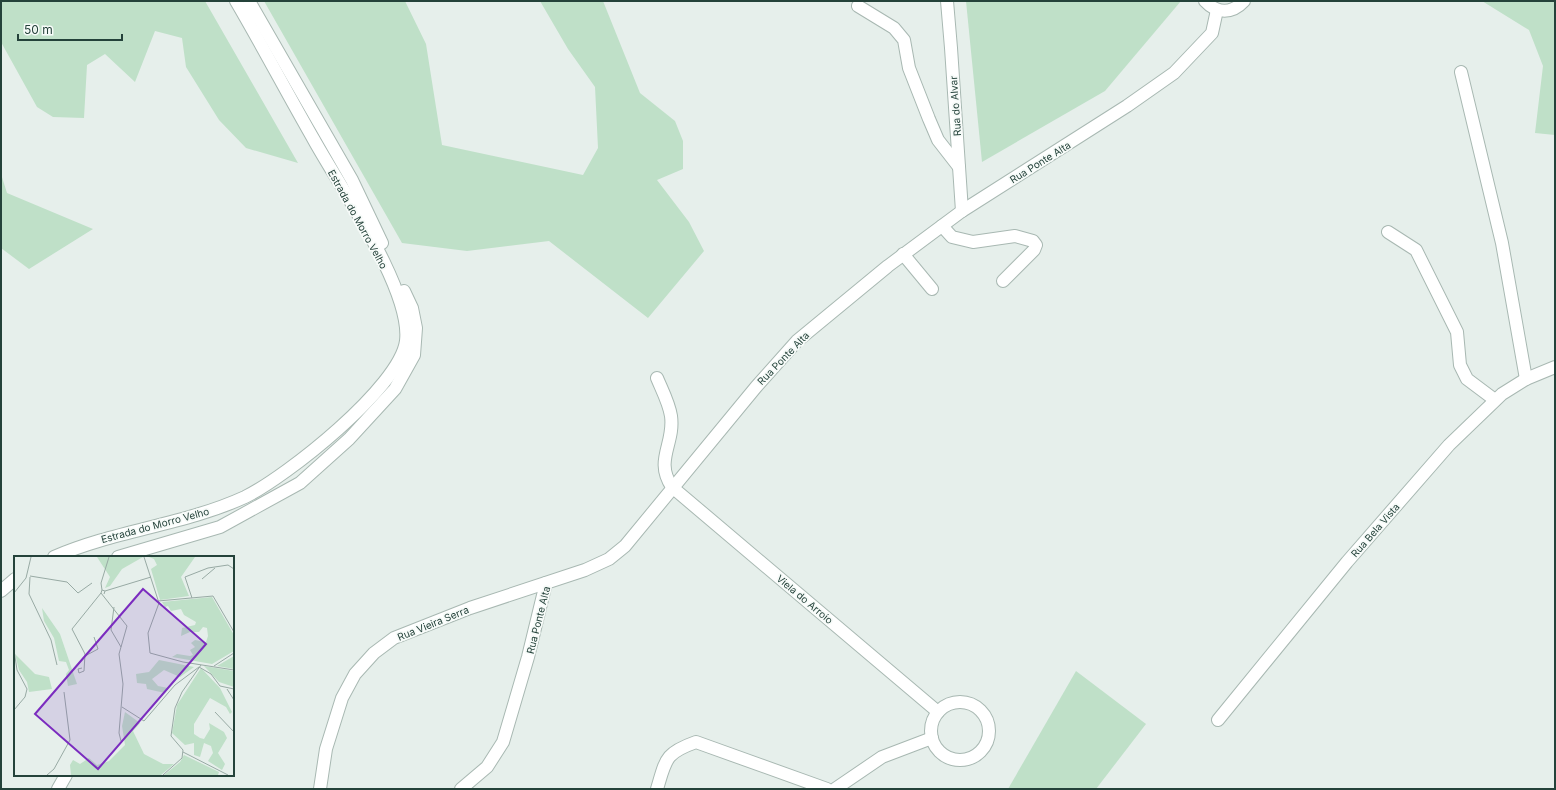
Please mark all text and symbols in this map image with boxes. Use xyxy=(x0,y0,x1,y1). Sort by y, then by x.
scale bar xyxy=(18,16,122,42)
text: 50 m xyxy=(24,22,53,37)
street label: Rua do Alvar xyxy=(947,75,963,136)
street label: Rua Ponte Alta xyxy=(1007,139,1073,185)
street label: Estrada do Morro Velho xyxy=(326,167,390,271)
street label: Rua Ponte Alta xyxy=(755,329,811,387)
street label: Rua Bela Vista xyxy=(1348,501,1402,559)
street label: Estrada do Morro Velho xyxy=(100,505,210,545)
inset map xyxy=(14,556,234,776)
street label: Viela do Arroio xyxy=(774,572,836,626)
street label: Rua Ponte Alta xyxy=(524,585,552,655)
street label: Rua Vieira Serra xyxy=(395,603,471,643)

